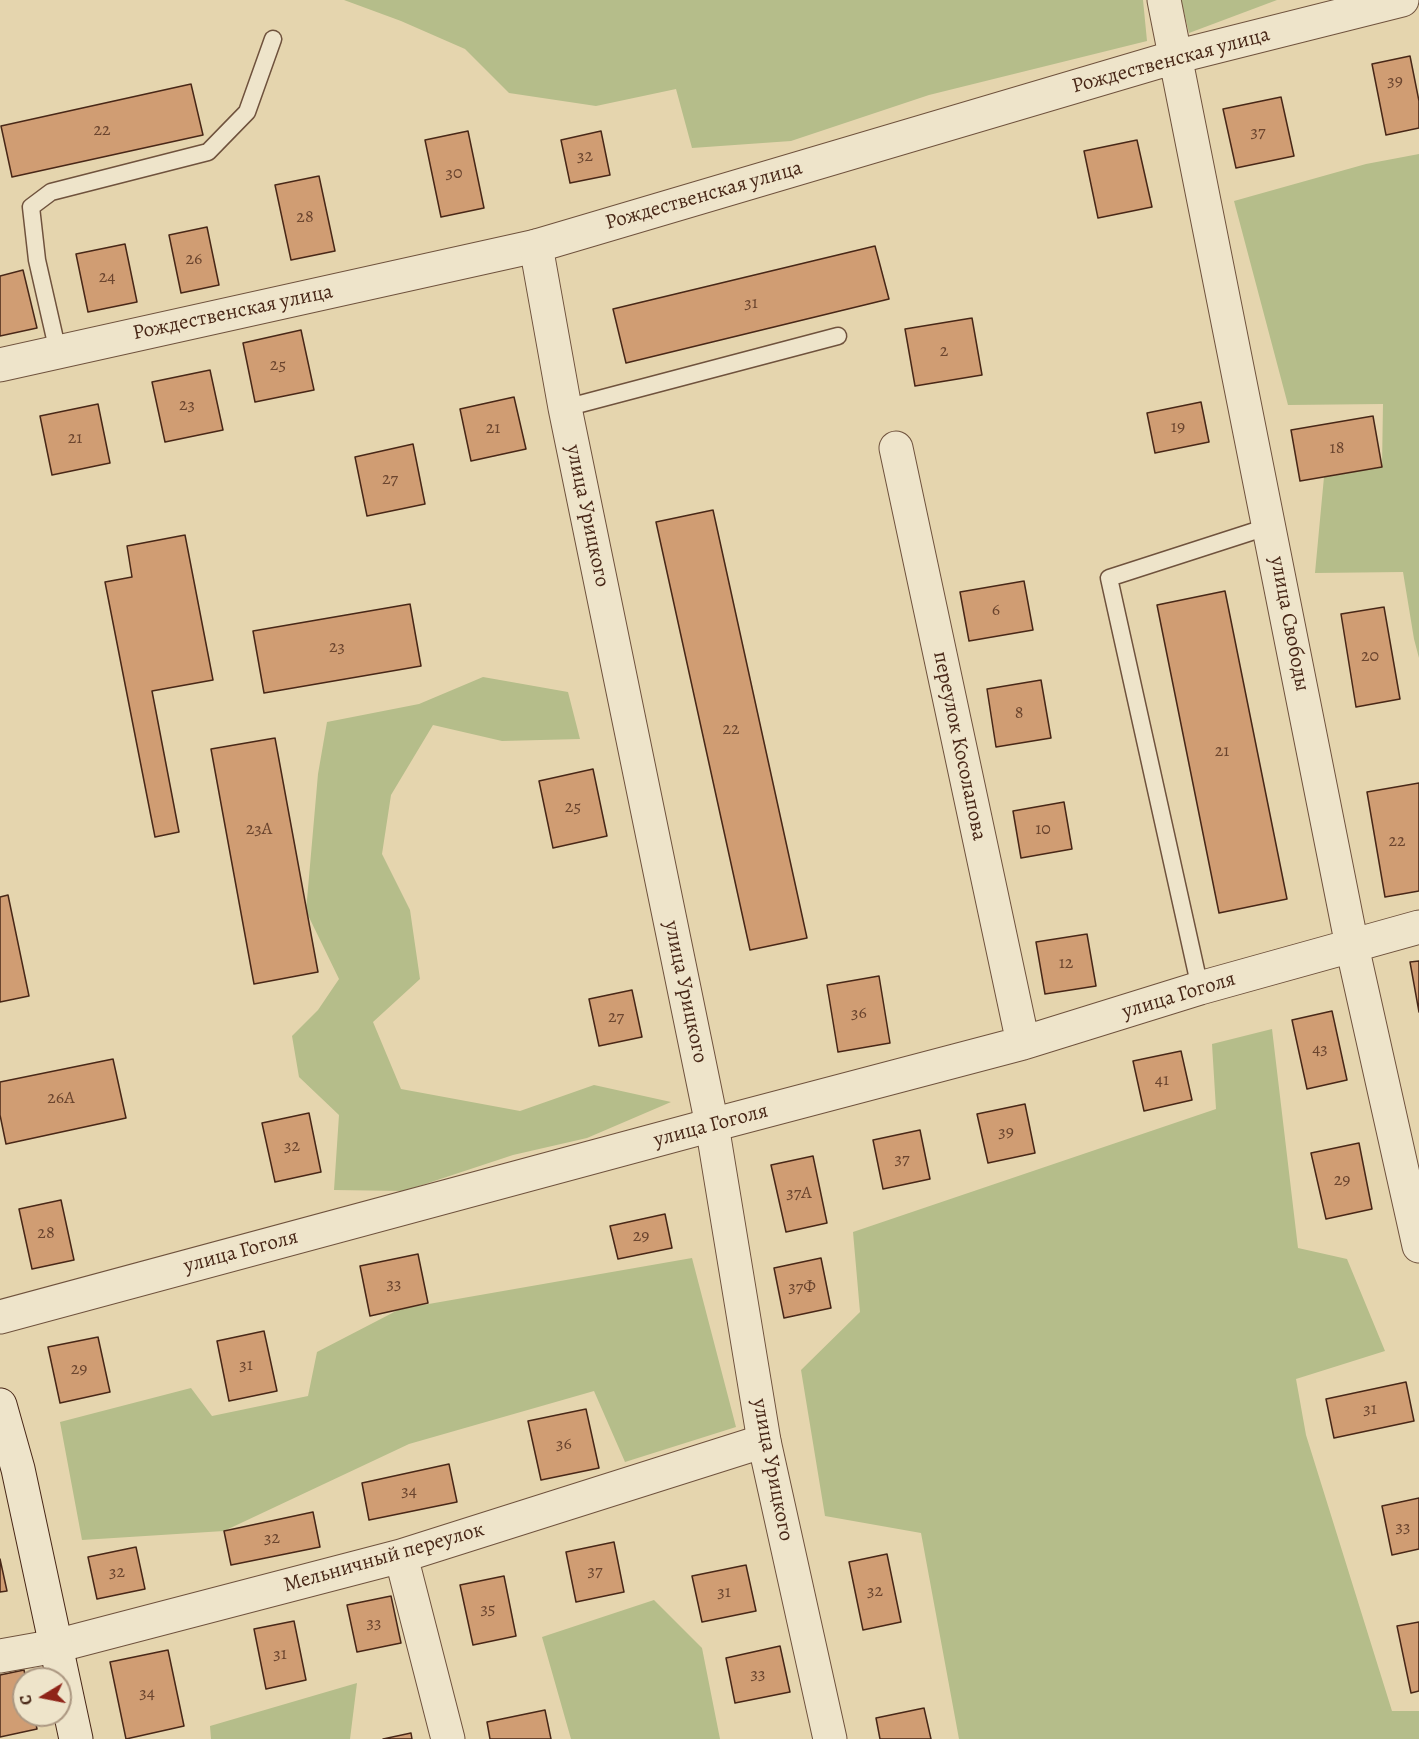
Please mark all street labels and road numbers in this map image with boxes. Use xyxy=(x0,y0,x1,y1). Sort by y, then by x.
street label: Рождественская улица xyxy=(1069,22,1273,100)
street label: Рождественская улица xyxy=(603,156,805,236)
street label: Рождественская улица xyxy=(131,279,335,347)
street label: улица Урицкого xyxy=(560,443,614,589)
street label: улица Свободы xyxy=(1264,554,1314,694)
street label: переулок Косолапова xyxy=(927,649,991,843)
street label: улица Урицкого xyxy=(658,919,712,1065)
street label: улица Гоголя xyxy=(1119,967,1239,1025)
street label: улица Гоголя xyxy=(651,1099,771,1153)
street label: улица Гоголя xyxy=(181,1225,301,1279)
street label: улица Урицкого xyxy=(746,1397,798,1543)
street label: Мельничный переулок xyxy=(281,1517,487,1599)

